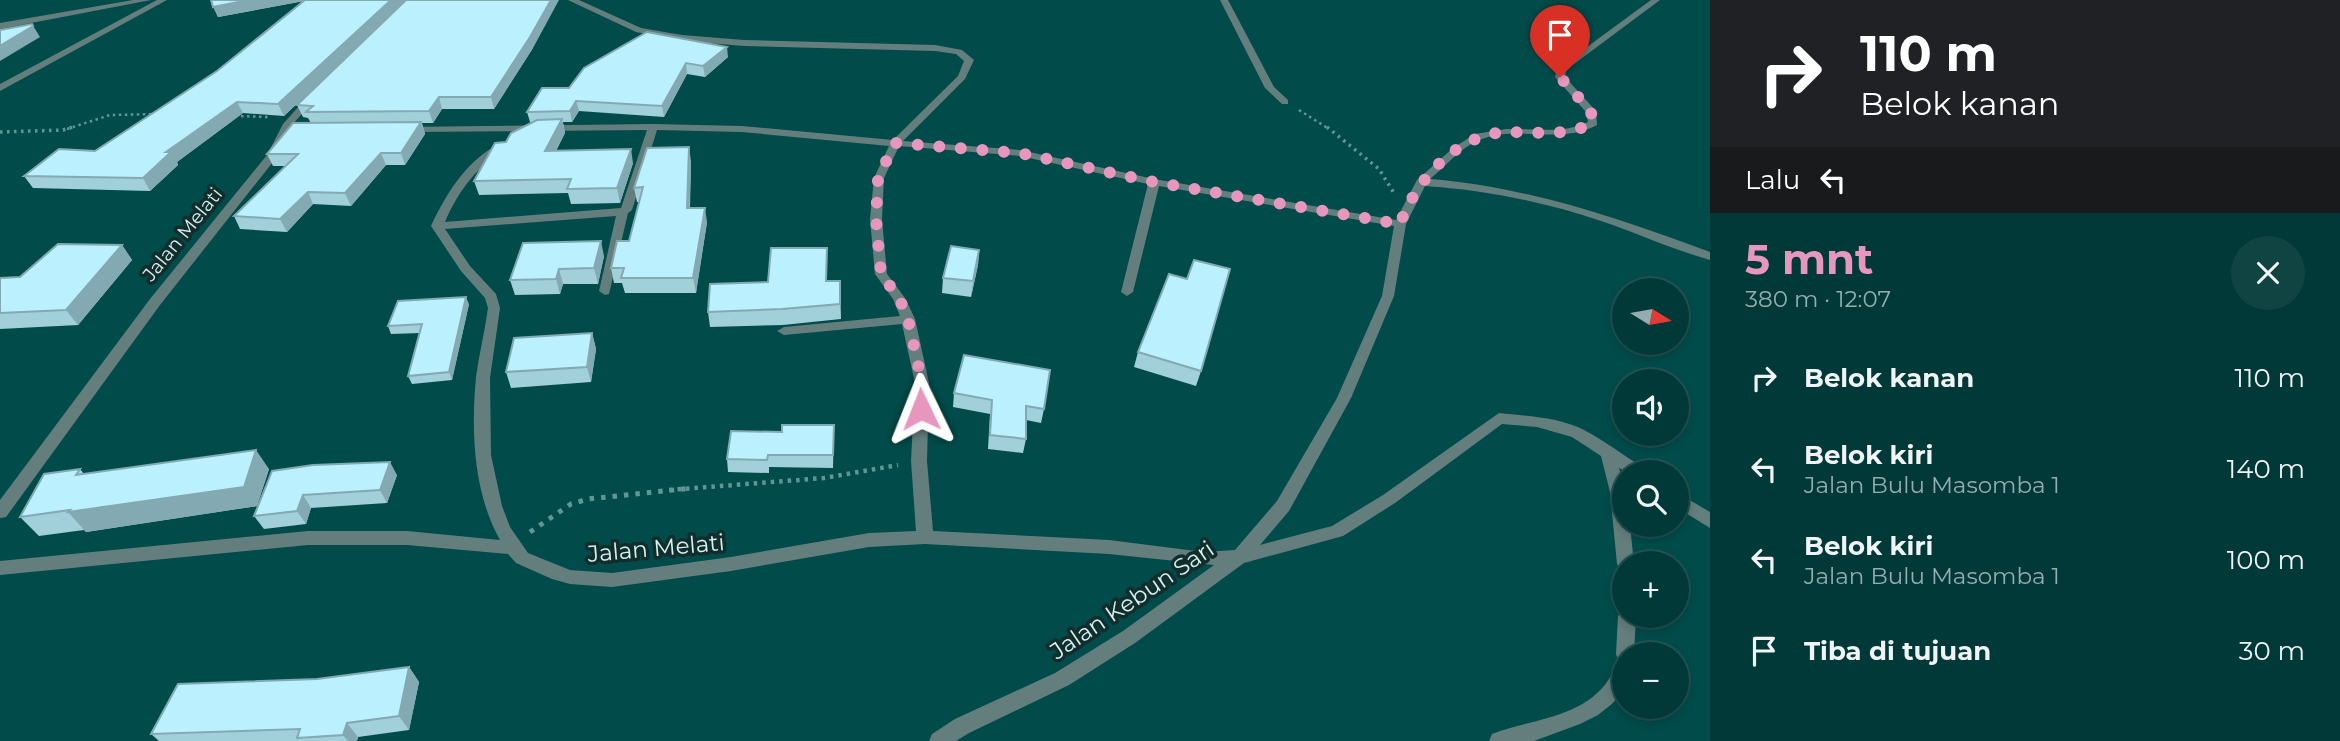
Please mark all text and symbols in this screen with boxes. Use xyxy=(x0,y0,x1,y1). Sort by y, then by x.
pin xyxy=(1530,5,1590,77)
icon: arrive xyxy=(1541,16,1579,54)
text: 110 m xyxy=(1860,24,1997,83)
icon: right xyxy=(1745,28,1836,119)
text: Belok kanan xyxy=(1860,84,2060,123)
icon: left xyxy=(1814,161,1852,199)
text: Lalu xyxy=(1745,164,1800,196)
street label: Jalan Melati xyxy=(137,183,227,286)
text: 5 mnt xyxy=(1745,233,1873,285)
button: close xyxy=(2231,236,2305,310)
north arrow xyxy=(1612,278,1689,355)
map controls xyxy=(1612,278,1689,719)
text: 380 m · 12:07 xyxy=(1745,285,1891,313)
icon: right xyxy=(1745,359,1783,397)
text: Belok kanan xyxy=(1804,362,1974,394)
text: 110 m xyxy=(2235,362,2305,394)
button: sound xyxy=(1612,369,1689,446)
position arrow xyxy=(884,372,958,446)
text: Belok kiri xyxy=(1804,439,1933,471)
icon: left xyxy=(1745,450,1783,488)
text: 140 m xyxy=(2227,453,2305,485)
button: search xyxy=(1612,460,1689,537)
text: Jalan Bulu Masomba 1 xyxy=(1804,471,2060,499)
street label: Jalan Melati xyxy=(585,528,726,568)
text: Belok kiri xyxy=(1804,530,1933,562)
street label: Jalan Kebun Sari xyxy=(1044,535,1219,666)
icon: left xyxy=(1745,541,1783,579)
text: 100 m xyxy=(2227,544,2305,576)
button: + xyxy=(1612,551,1689,628)
text: Jalan Bulu Masomba 1 xyxy=(1804,562,2060,590)
icon: arrive xyxy=(1745,632,1783,670)
text: Tiba di tujuan xyxy=(1804,635,1991,667)
text: 30 m xyxy=(2239,635,2305,667)
button: − xyxy=(1612,642,1689,719)

